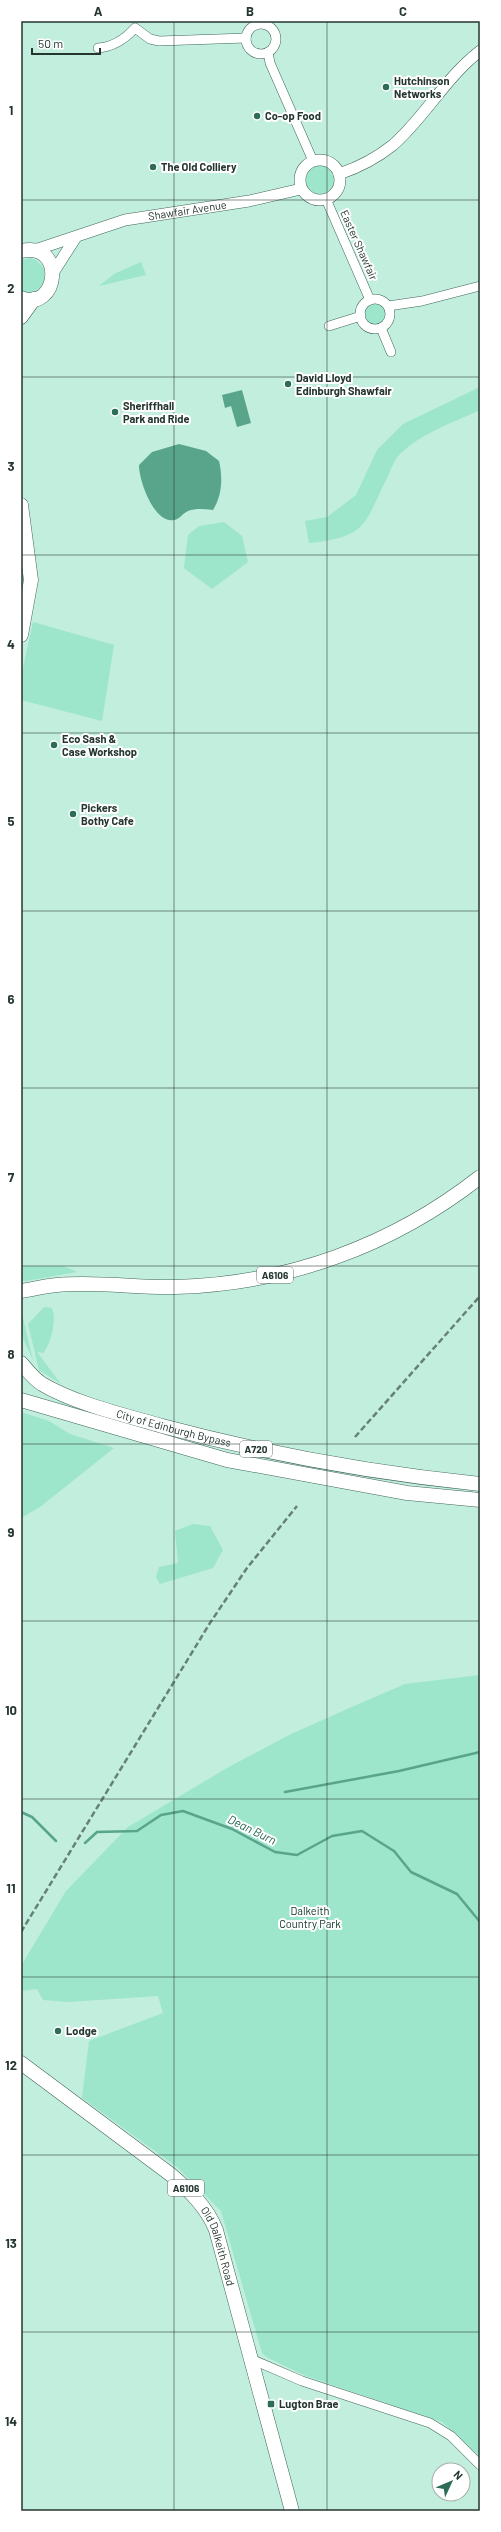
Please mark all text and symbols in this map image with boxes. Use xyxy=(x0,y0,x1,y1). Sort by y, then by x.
text: A xyxy=(94,3,103,19)
text: B xyxy=(246,3,254,19)
text: C xyxy=(399,3,407,19)
scale bar xyxy=(32,30,100,56)
text: 50 m xyxy=(38,36,63,50)
place label: Hutchinson Networks xyxy=(394,74,449,100)
marker: Hutchinson Networks xyxy=(381,82,391,92)
text: 1 xyxy=(9,102,13,118)
place label: Co-op Food xyxy=(265,109,321,122)
marker: Co-op Food xyxy=(252,111,262,121)
place label: The Old Colliery xyxy=(161,160,237,173)
marker: The Old Colliery xyxy=(148,162,158,172)
street label: Shawfair Avenue xyxy=(147,197,228,222)
street label: Easter Shawfair xyxy=(338,208,381,282)
text: 2 xyxy=(7,280,15,296)
place label: David Lloyd Edinburgh Shawfair xyxy=(296,371,393,397)
marker: David Lloyd Edinburgh Shawfair xyxy=(283,379,293,389)
place label: Sheriffhall Park and Ride xyxy=(123,399,190,425)
marker: Sheriffhall Park and Ride xyxy=(110,407,120,417)
text: 3 xyxy=(7,458,15,474)
text: 4 xyxy=(7,636,15,652)
place label: Eco Sash & Case Workshop xyxy=(62,732,137,758)
marker: Eco Sash & Case Workshop xyxy=(49,740,59,750)
place label: Pickers Bothy Cafe xyxy=(81,801,134,827)
marker: Pickers Bothy Cafe xyxy=(68,809,78,819)
text: 5 xyxy=(7,813,15,829)
text: 6 xyxy=(8,991,15,1007)
text: 7 xyxy=(8,1169,15,1185)
road number: A6106 xyxy=(257,1267,293,1283)
text: 8 xyxy=(7,1346,15,1362)
street label: City of Edinburgh Bypass xyxy=(115,1406,232,1449)
road number: A720 xyxy=(240,1441,272,1457)
text: 9 xyxy=(8,1524,15,1540)
text: 10 xyxy=(5,1702,17,1718)
water label: Dean Burn xyxy=(226,1811,279,1847)
text: 11 xyxy=(6,1880,16,1896)
park label: Dalkeith Country Park xyxy=(279,1904,341,1930)
place label: Lodge xyxy=(66,2024,97,2037)
marker: Lodge xyxy=(53,2026,63,2036)
text: 12 xyxy=(5,2057,17,2073)
road number: A6106 xyxy=(168,2180,204,2196)
street label: Old Dalkeith Road xyxy=(199,2204,238,2287)
text: 13 xyxy=(5,2235,17,2251)
place label: Lugton Brae xyxy=(279,2397,339,2410)
marker: Lugton Brae xyxy=(266,2399,276,2409)
text: 14 xyxy=(5,2413,17,2429)
north arrow xyxy=(431,2462,471,2502)
text: N xyxy=(451,2468,466,2482)

